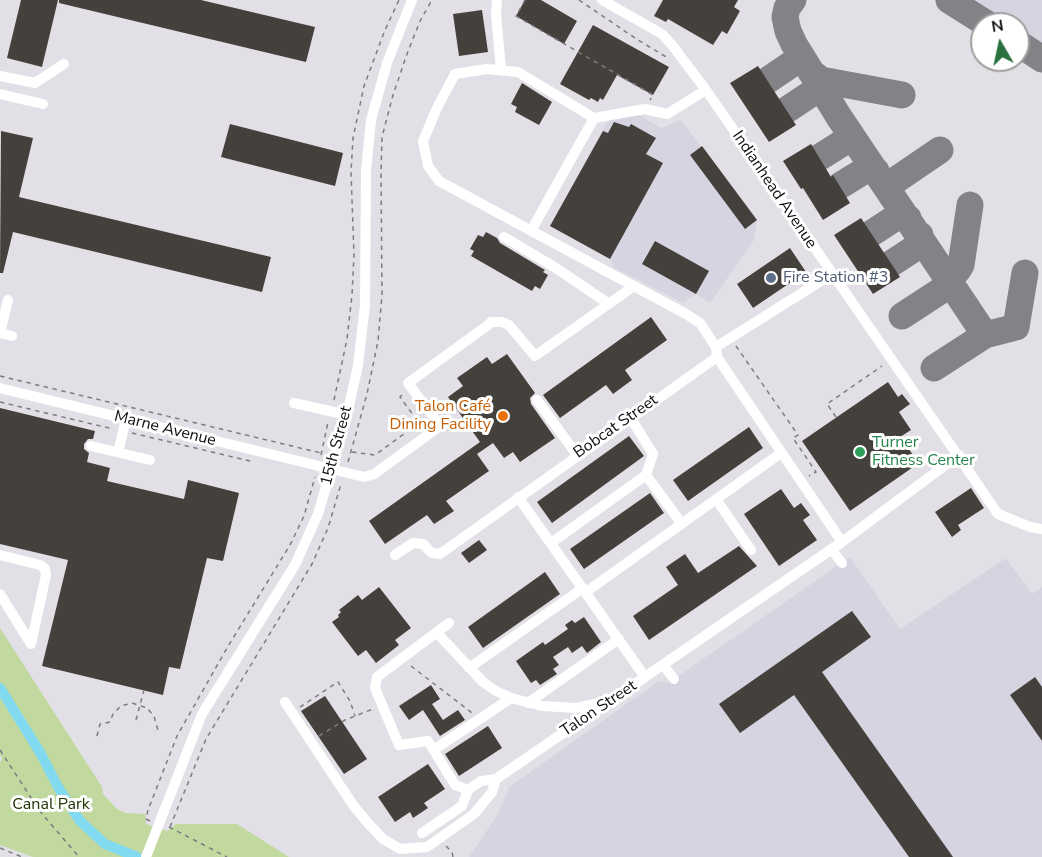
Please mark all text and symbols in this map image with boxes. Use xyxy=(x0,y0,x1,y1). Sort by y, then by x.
north arrow xyxy=(970,12,1030,72)
text: N xyxy=(990,14,1005,38)
street label: Indianhead Avenue xyxy=(728,128,820,252)
place label: Fire Station #3 xyxy=(783,268,888,288)
marker: Fire Station #3 xyxy=(764,271,778,285)
street label: Bobcat Street xyxy=(570,391,662,463)
place label: Talon Café Dining Facility xyxy=(390,397,491,435)
street label: 15th Street xyxy=(317,404,357,488)
street label: Marne Avenue xyxy=(112,407,218,451)
marker: Talon Café Dining Facility xyxy=(496,409,510,423)
place label: Turner Fitness Center xyxy=(872,433,975,471)
marker: Turner Fitness Center xyxy=(853,445,867,459)
street label: Talon Street xyxy=(557,677,641,741)
park label: Canal Park xyxy=(12,795,90,815)

